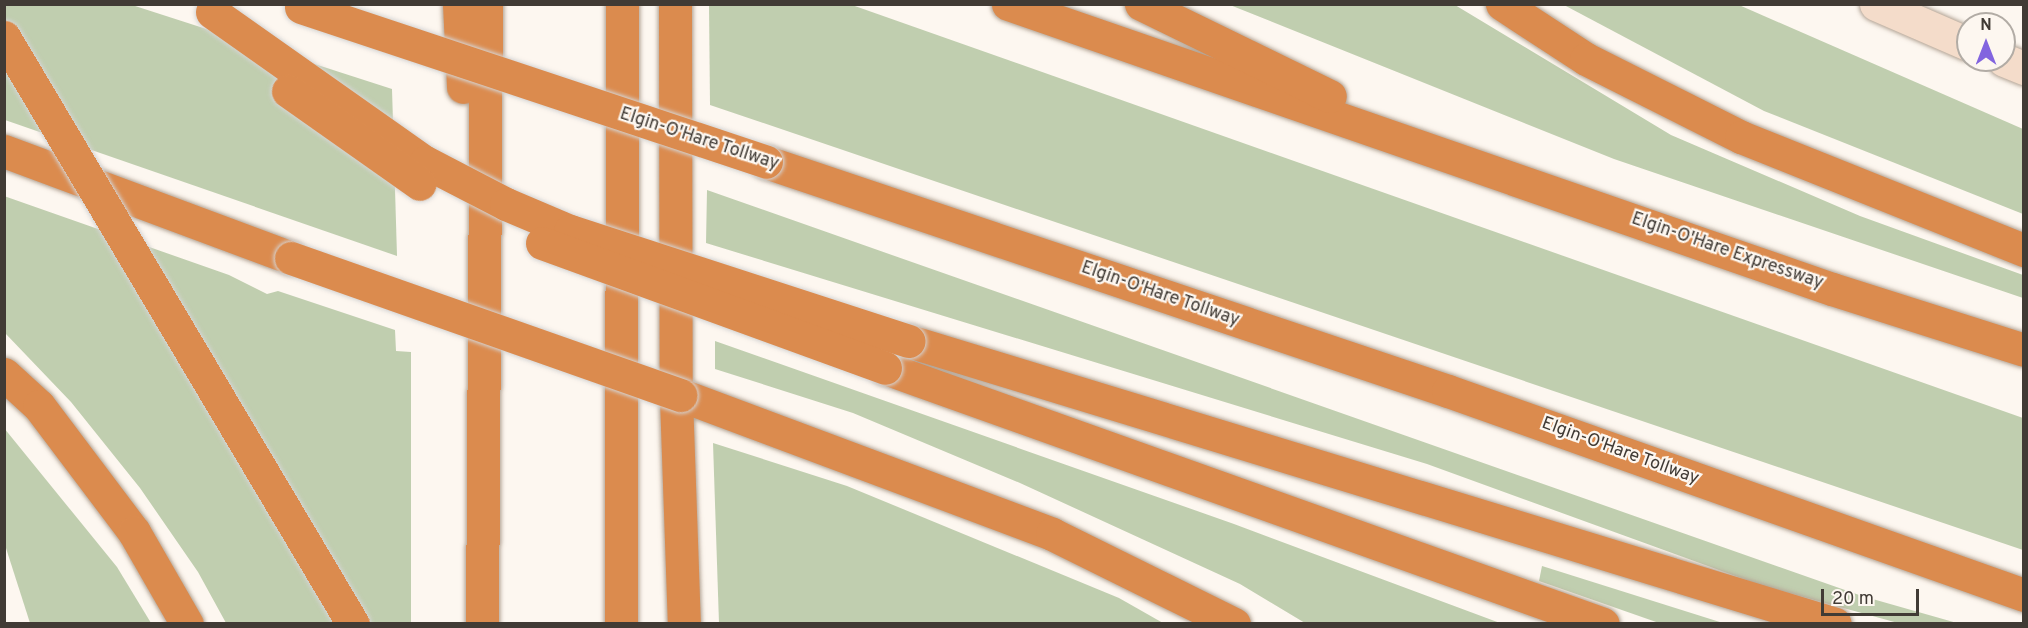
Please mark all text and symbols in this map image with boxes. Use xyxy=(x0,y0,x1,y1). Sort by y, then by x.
north arrow xyxy=(1956,12,2016,72)
text: N xyxy=(1980,16,1992,36)
street label: Elgin-O'Hare Tollway xyxy=(616,104,782,176)
street label: Elgin-O'Hare Expressway xyxy=(1628,209,1826,295)
street label: Elgin-O'Hare Tollway xyxy=(1078,258,1242,332)
street label: Elgin-O'Hare Tollway xyxy=(1538,413,1702,491)
scale bar xyxy=(1824,577,1922,615)
text: 20 m xyxy=(1832,588,1874,611)

